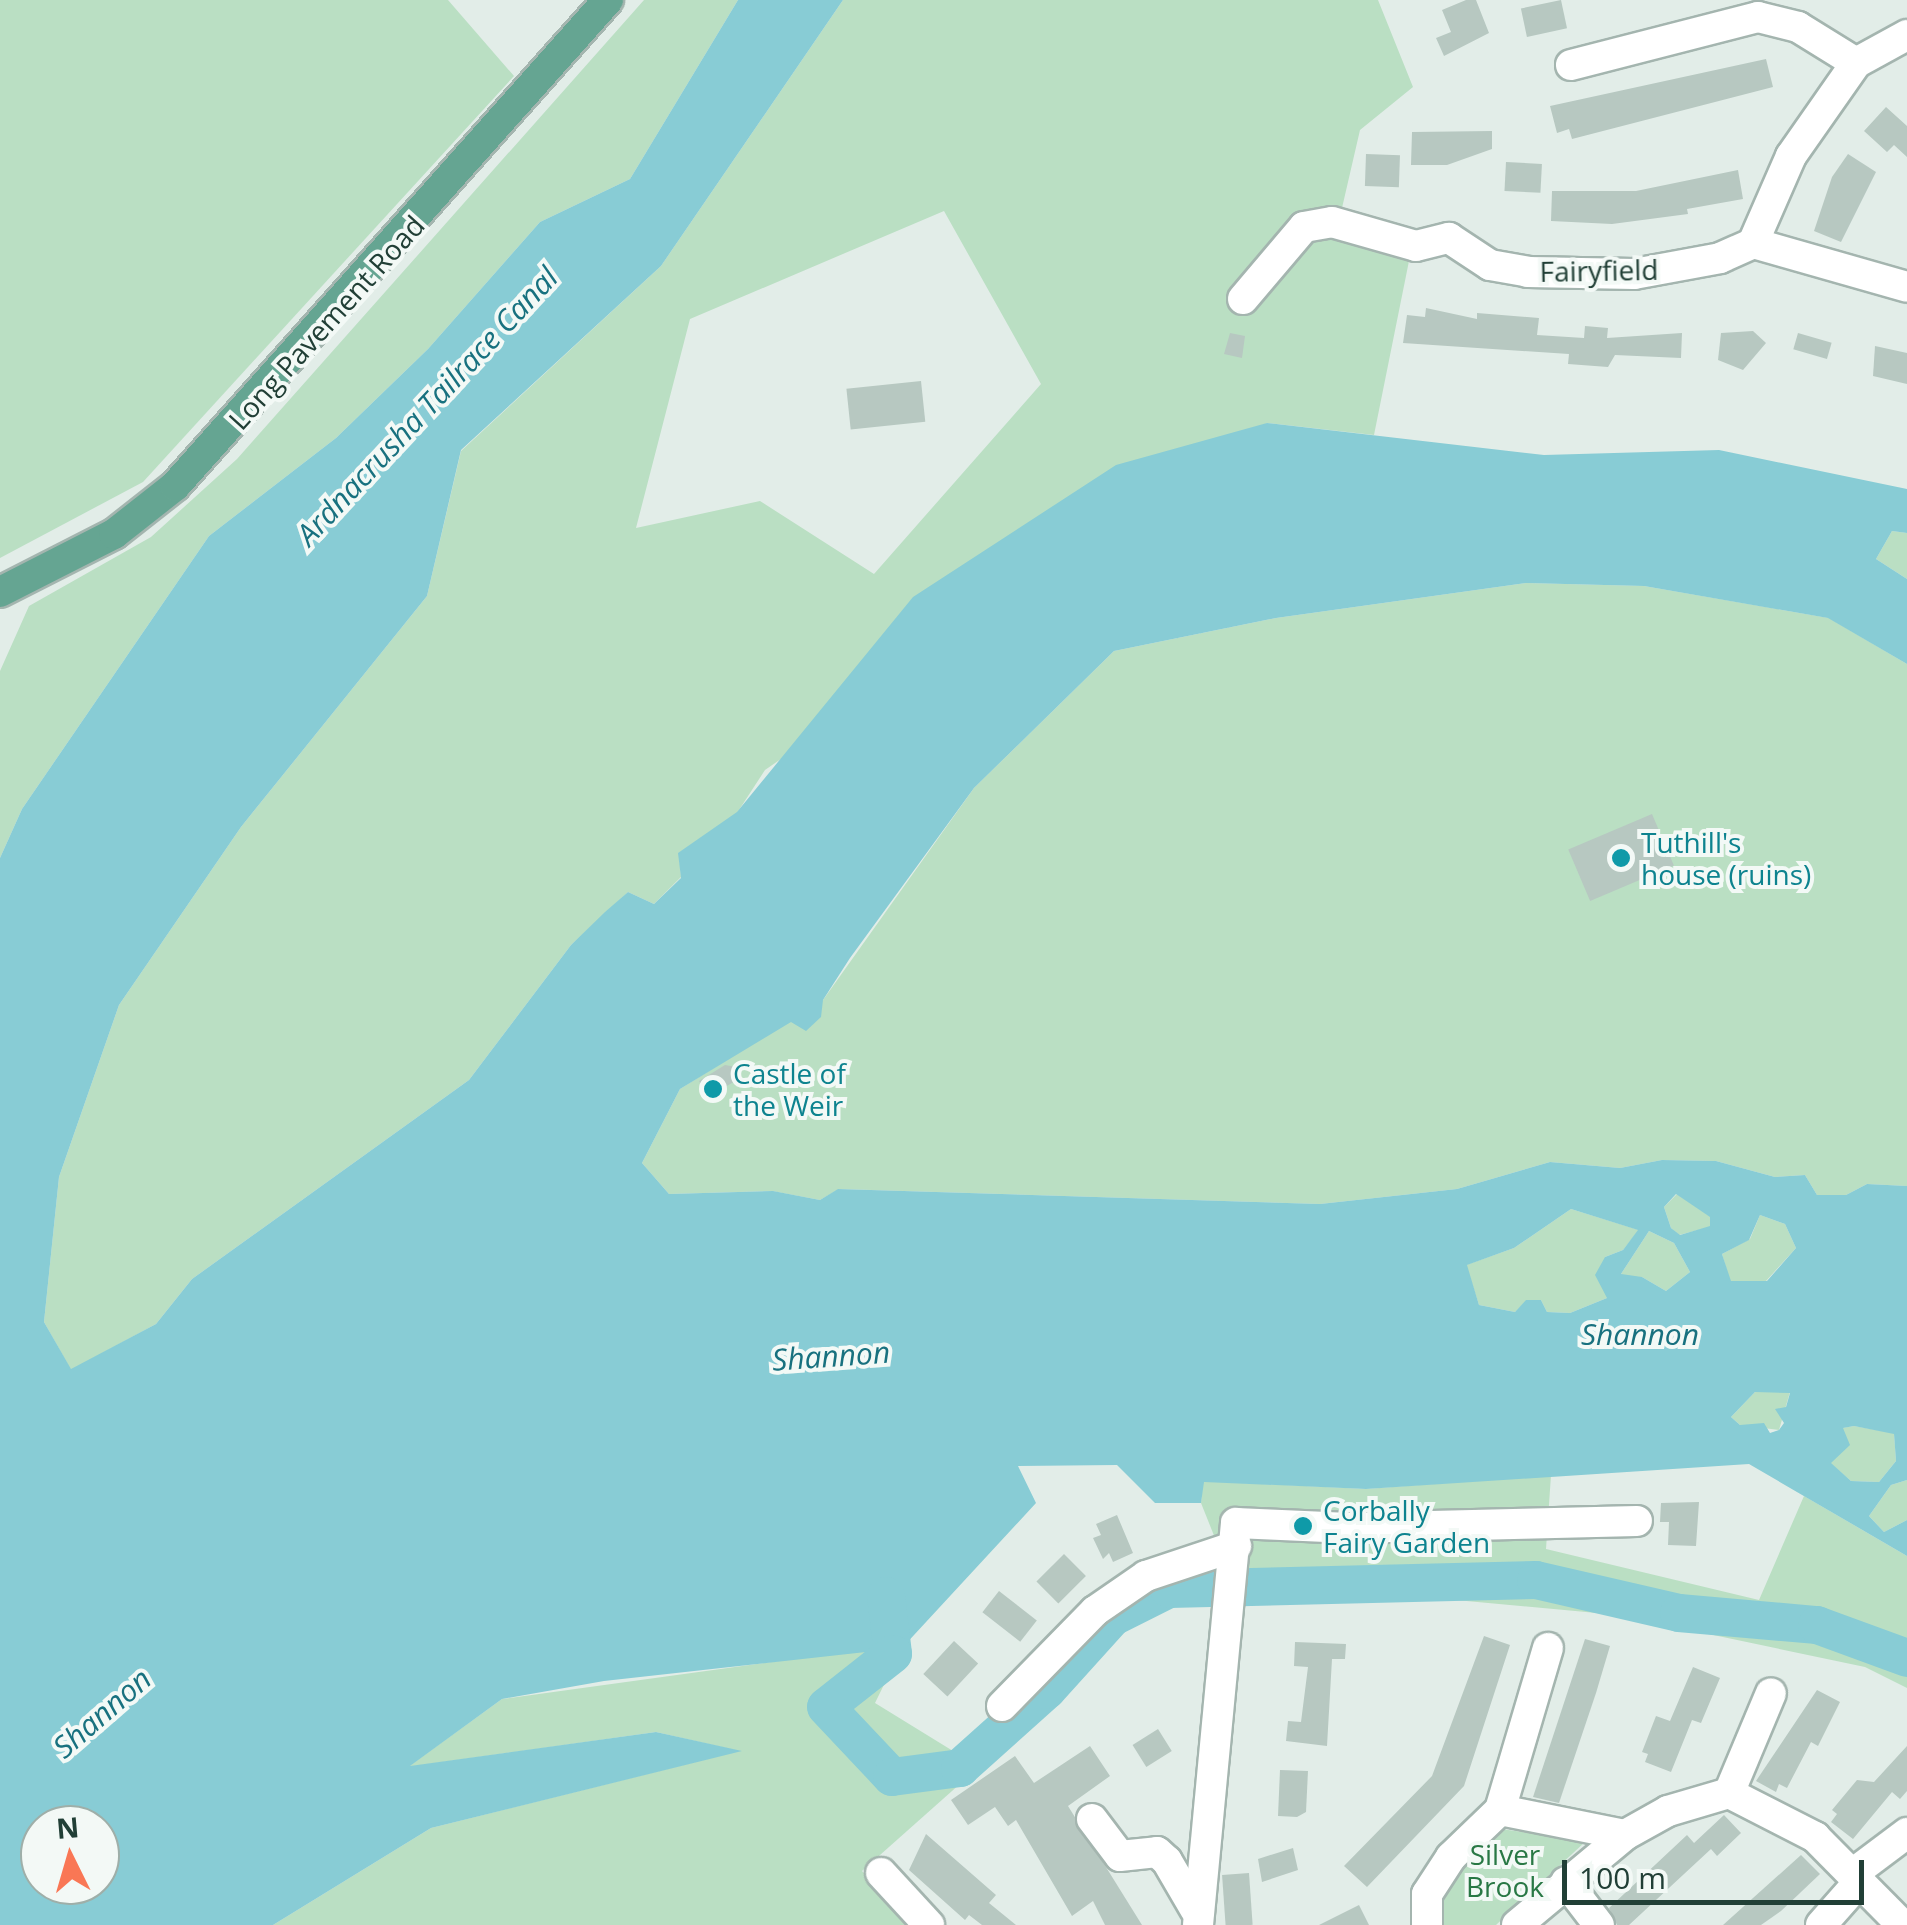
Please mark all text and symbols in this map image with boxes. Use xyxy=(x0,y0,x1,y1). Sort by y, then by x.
street label: Long Pavement Road xyxy=(221,208,431,436)
street label: Fairyfield xyxy=(1539,252,1659,288)
water label: Ardnacrusha Tailrace Canal xyxy=(289,260,565,552)
place label: Tuthill's house (ruins) xyxy=(1641,825,1811,891)
marker: Tuthill's house (ruins) xyxy=(1610,847,1632,869)
place label: Castle of the Weir xyxy=(733,1056,846,1122)
marker: Castle of the Weir xyxy=(702,1078,724,1100)
water label: Shannon xyxy=(1581,1316,1699,1352)
water label: Shannon xyxy=(771,1334,891,1378)
place label: Corbally Fairy Garden xyxy=(1323,1493,1490,1559)
marker: Corbally Fairy Garden xyxy=(1292,1515,1314,1537)
water label: Shannon xyxy=(46,1661,158,1765)
north arrow xyxy=(20,1805,120,1905)
text: N xyxy=(55,1807,81,1847)
park label: Silver Brook xyxy=(1466,1837,1544,1903)
scale bar xyxy=(1567,1840,1870,1902)
text: 100 m xyxy=(1579,1857,1666,1898)

